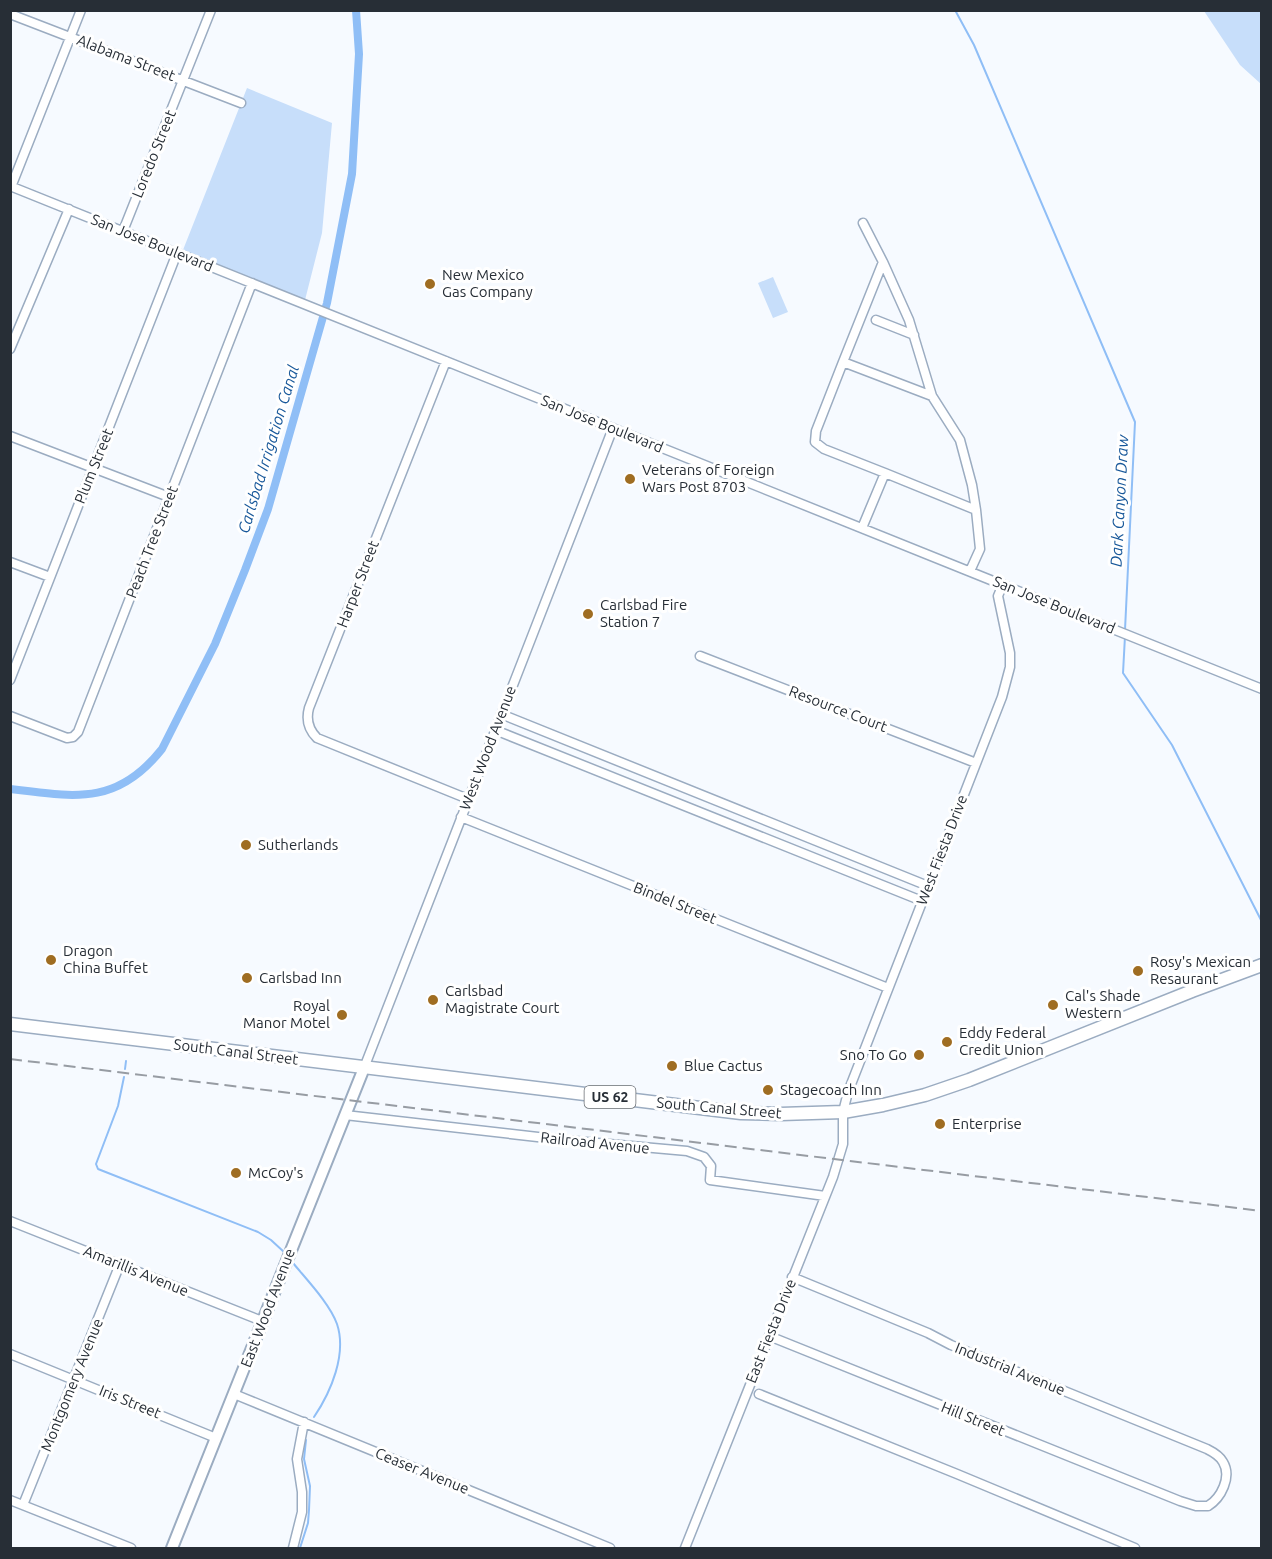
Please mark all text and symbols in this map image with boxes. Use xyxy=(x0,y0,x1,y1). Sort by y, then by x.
street label: Alabama Street xyxy=(75,31,178,84)
street label: Loredo Street xyxy=(128,107,179,200)
street label: San Jose Boulevard xyxy=(88,210,216,275)
place label: New Mexico Gas Company xyxy=(442,266,533,300)
marker: New Mexico Gas Company xyxy=(423,277,437,291)
water label: Carlsbad Irrigation Canal xyxy=(234,362,302,535)
street label: San Jose Boulevard xyxy=(538,391,666,456)
street label: Plum Street xyxy=(71,426,116,506)
water label: Dark Canyon Draw xyxy=(1107,434,1131,567)
place label: Veterans of Foreign Wars Post 8703 xyxy=(642,461,775,495)
marker: Veterans of Foreign Wars Post 8703 xyxy=(623,472,637,486)
street label: Peach Tree Street xyxy=(122,483,181,600)
street label: Harper Street xyxy=(333,538,382,630)
street label: San Jose Boulevard xyxy=(990,572,1118,637)
place label: Carlsbad Fire Station 7 xyxy=(600,596,687,630)
marker: Carlsbad Fire Station 7 xyxy=(581,607,595,621)
street label: Resource Court xyxy=(787,682,890,735)
street label: West Wood Avenue xyxy=(456,683,519,812)
street label: West Fiesta Drive xyxy=(913,792,970,907)
place label: Sutherlands xyxy=(258,836,338,853)
marker: Sutherlands xyxy=(239,838,253,852)
street label: Bindel Street xyxy=(631,878,719,927)
place label: Dragon China Buffet xyxy=(63,942,148,976)
marker: Dragon China Buffet xyxy=(44,953,58,967)
place label: Rosy's Mexican Resaurant xyxy=(1150,953,1251,987)
marker: Rosy's Mexican Resaurant xyxy=(1131,964,1145,978)
place label: Carlsbad Inn xyxy=(259,969,342,986)
marker: Carlsbad Inn xyxy=(240,971,254,985)
place label: Carlsbad Magistrate Court xyxy=(445,982,560,1016)
place label: Cal's Shade Western xyxy=(1065,987,1141,1021)
marker: Carlsbad Magistrate Court xyxy=(426,993,440,1007)
place label: Royal Manor Motel xyxy=(243,997,330,1031)
marker: Cal's Shade Western xyxy=(1046,998,1060,1012)
marker: Royal Manor Motel xyxy=(335,1008,349,1022)
place label: Eddy Federal Credit Union xyxy=(959,1024,1046,1058)
street label: South Canal Street xyxy=(173,1035,299,1068)
marker: Eddy Federal Credit Union xyxy=(940,1035,954,1049)
place label: Sno To Go xyxy=(840,1046,907,1063)
marker: Sno To Go xyxy=(912,1048,926,1062)
place label: Blue Cactus xyxy=(684,1057,763,1074)
marker: Blue Cactus xyxy=(665,1059,679,1073)
place label: Stagecoach Inn xyxy=(780,1081,882,1098)
marker: Stagecoach Inn xyxy=(761,1083,775,1097)
road number: US 62 xyxy=(584,1086,636,1108)
street label: South Canal Street xyxy=(656,1094,782,1121)
place label: Enterprise xyxy=(952,1115,1022,1132)
marker: Enterprise xyxy=(933,1117,947,1131)
street label: Railroad Avenue xyxy=(540,1128,650,1157)
place label: McCoy's xyxy=(248,1164,303,1181)
marker: McCoy's xyxy=(229,1166,243,1180)
street label: Amarillis Avenue xyxy=(81,1242,191,1299)
street label: East Wood Avenue xyxy=(237,1246,298,1370)
street label: East Fiesta Drive xyxy=(742,1276,799,1385)
street label: Montgomery Avenue xyxy=(37,1316,106,1454)
street label: Industrial Avenue xyxy=(953,1339,1068,1398)
street label: Iris Street xyxy=(97,1381,164,1422)
street label: Hill Street xyxy=(939,1398,1008,1439)
street label: Ceaser Avenue xyxy=(373,1444,472,1497)

